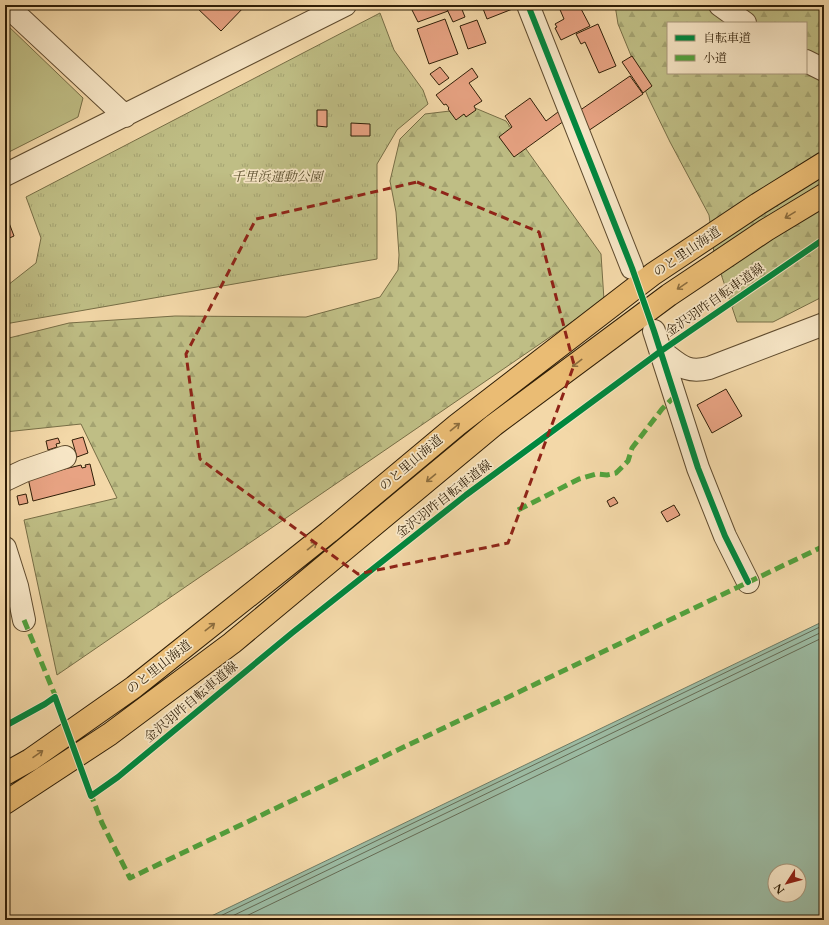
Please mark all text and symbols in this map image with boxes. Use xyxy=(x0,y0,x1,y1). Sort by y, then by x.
legend xyxy=(667,22,807,74)
text: 自転車道 xyxy=(703,30,751,46)
text: 小道 xyxy=(703,50,727,66)
park label: 千里浜運動公園 xyxy=(231,168,324,186)
one-way arrow xyxy=(785,211,796,219)
street label: のと里山海道 xyxy=(650,223,724,281)
street label: 金沢羽咋自転車道線 xyxy=(662,259,768,341)
one-way arrow xyxy=(676,282,687,290)
one-way arrow xyxy=(572,359,583,367)
one-way arrow xyxy=(449,422,460,431)
street label: のと里山海道 xyxy=(375,431,447,495)
street label: 金沢羽咋自転車道線 xyxy=(392,456,496,542)
one-way arrow xyxy=(426,474,436,483)
one-way arrow xyxy=(306,541,317,550)
one-way arrow xyxy=(205,623,216,631)
street label: のと里山海道 xyxy=(123,636,195,698)
street label: 金沢羽咋自転車道線 xyxy=(140,657,242,747)
one-way arrow xyxy=(33,750,44,758)
north arrow xyxy=(767,863,807,903)
text: N xyxy=(770,880,788,897)

